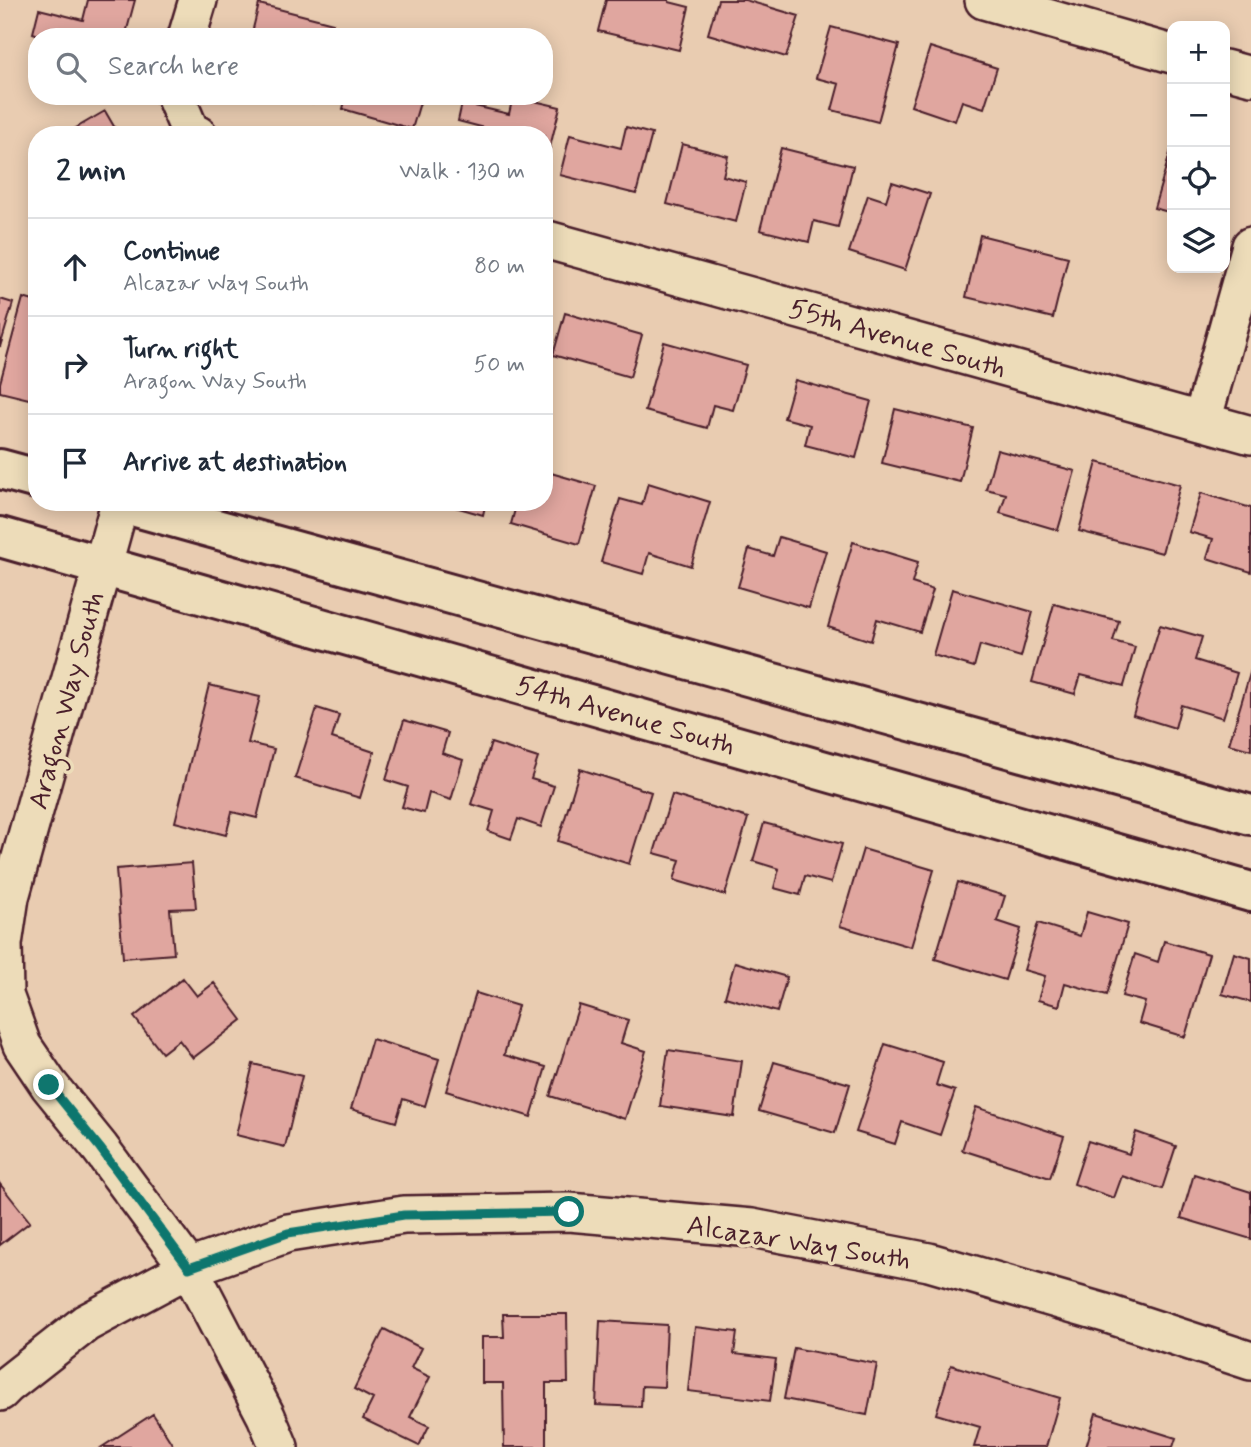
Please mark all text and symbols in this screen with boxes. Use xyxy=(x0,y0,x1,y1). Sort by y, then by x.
map controls xyxy=(1167,21,1230,273)
button: + xyxy=(1167,21,1230,84)
search box xyxy=(28,28,553,105)
icon: search xyxy=(52,48,90,86)
text: Search here xyxy=(108,50,239,84)
button: − xyxy=(1167,84,1230,147)
button: locate xyxy=(1167,147,1230,210)
text: 2 min xyxy=(56,152,126,191)
text: Walk · 130 m xyxy=(399,157,525,187)
button: layers xyxy=(1167,210,1230,273)
text: Continue xyxy=(123,235,220,269)
icon: ahead xyxy=(56,248,94,286)
text: 80 m xyxy=(474,252,525,282)
text: Alcazar Way South xyxy=(123,269,309,299)
street label: 55th Avenue South xyxy=(785,291,1010,388)
text: Turn right xyxy=(123,333,239,367)
icon: right xyxy=(56,346,94,384)
text: 50 m xyxy=(474,350,525,380)
text: Aragon Way South xyxy=(123,367,307,397)
icon: arrive xyxy=(56,444,94,482)
text: Arrive at destination xyxy=(123,446,347,480)
street label: Aragon Way South xyxy=(21,588,117,814)
street label: 54th Avenue South xyxy=(512,667,739,765)
route end xyxy=(33,1069,64,1100)
route start xyxy=(553,1196,584,1227)
street label: Alcazar Way South xyxy=(684,1207,913,1279)

